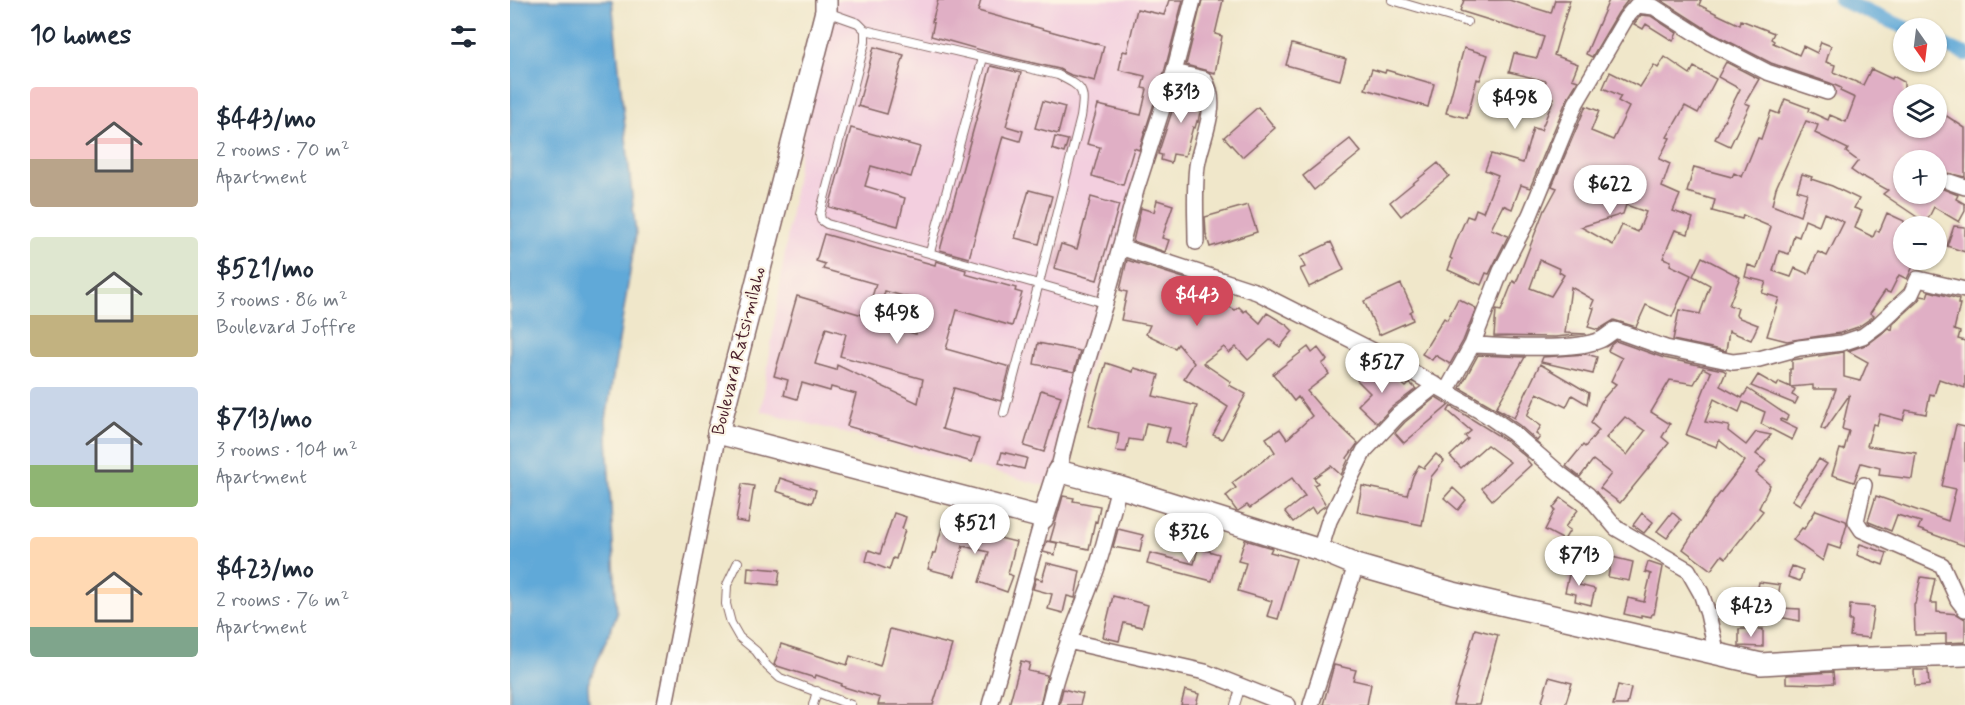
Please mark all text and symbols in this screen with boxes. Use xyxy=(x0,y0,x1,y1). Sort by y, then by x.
north arrow xyxy=(1893,18,1947,72)
map controls xyxy=(1893,18,1947,270)
text: 10 homes xyxy=(30,19,131,53)
icon: filters xyxy=(447,20,480,53)
pin: $313 xyxy=(1145,73,1217,124)
text: $313 xyxy=(1162,79,1200,106)
pin: $498 xyxy=(1479,79,1551,130)
button: layers xyxy=(1893,84,1947,138)
text: $498 xyxy=(1492,85,1538,112)
text: $443/mo xyxy=(216,103,316,137)
icon: home xyxy=(78,111,150,183)
text: 2 rooms · 70 m² xyxy=(216,137,350,164)
button: + xyxy=(1893,150,1947,204)
text: Apartment xyxy=(216,164,307,191)
pin: $622 xyxy=(1574,165,1646,216)
text: $622 xyxy=(1588,171,1632,198)
button: − xyxy=(1893,216,1947,270)
text: $521/mo xyxy=(216,253,314,287)
icon: home xyxy=(78,261,150,333)
street label: Boulevard Ratsimilaho xyxy=(706,264,772,438)
pin: $443 xyxy=(1161,276,1233,327)
text: $443 xyxy=(1175,282,1219,309)
text: 3 rooms · 86 m² xyxy=(216,287,348,314)
pin: $498 xyxy=(861,294,933,345)
text: $498 xyxy=(874,300,920,327)
text: Boulevard Joffre xyxy=(216,314,356,341)
pin: $527 xyxy=(1346,343,1418,394)
text: $527 xyxy=(1359,349,1405,376)
text: $713/mo xyxy=(216,403,312,437)
icon: home xyxy=(78,411,150,483)
text: 3 rooms · 104 m² xyxy=(216,437,358,464)
text: Apartment xyxy=(216,464,307,491)
pin: $521 xyxy=(939,504,1011,555)
text: $521 xyxy=(954,510,996,537)
pin: $326 xyxy=(1153,513,1225,564)
text: $326 xyxy=(1169,519,1209,546)
pin: $713 xyxy=(1543,536,1615,587)
text: $713 xyxy=(1559,542,1599,569)
text: $423/mo xyxy=(216,553,314,587)
icon: home xyxy=(78,561,150,633)
text: 2 rooms · 76 m² xyxy=(216,587,349,614)
pin: $423 xyxy=(1715,587,1787,638)
text: $423 xyxy=(1730,593,1772,620)
text: Apartment xyxy=(216,614,307,641)

